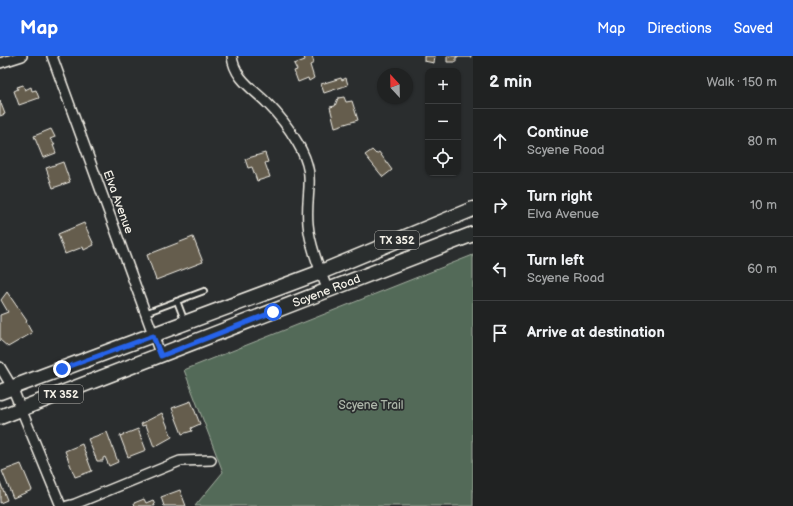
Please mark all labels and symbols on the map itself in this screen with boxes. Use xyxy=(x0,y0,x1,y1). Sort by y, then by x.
north arrow xyxy=(377,68,413,104)
street label: Elva Avenue xyxy=(100,168,136,236)
road number: TX 352 xyxy=(375,231,419,249)
street label: Scyene Road xyxy=(290,271,363,311)
route start xyxy=(264,303,282,321)
route end xyxy=(53,360,71,378)
road number: TX 352 xyxy=(39,385,83,403)
park label: Scyene Trail xyxy=(338,398,404,413)

